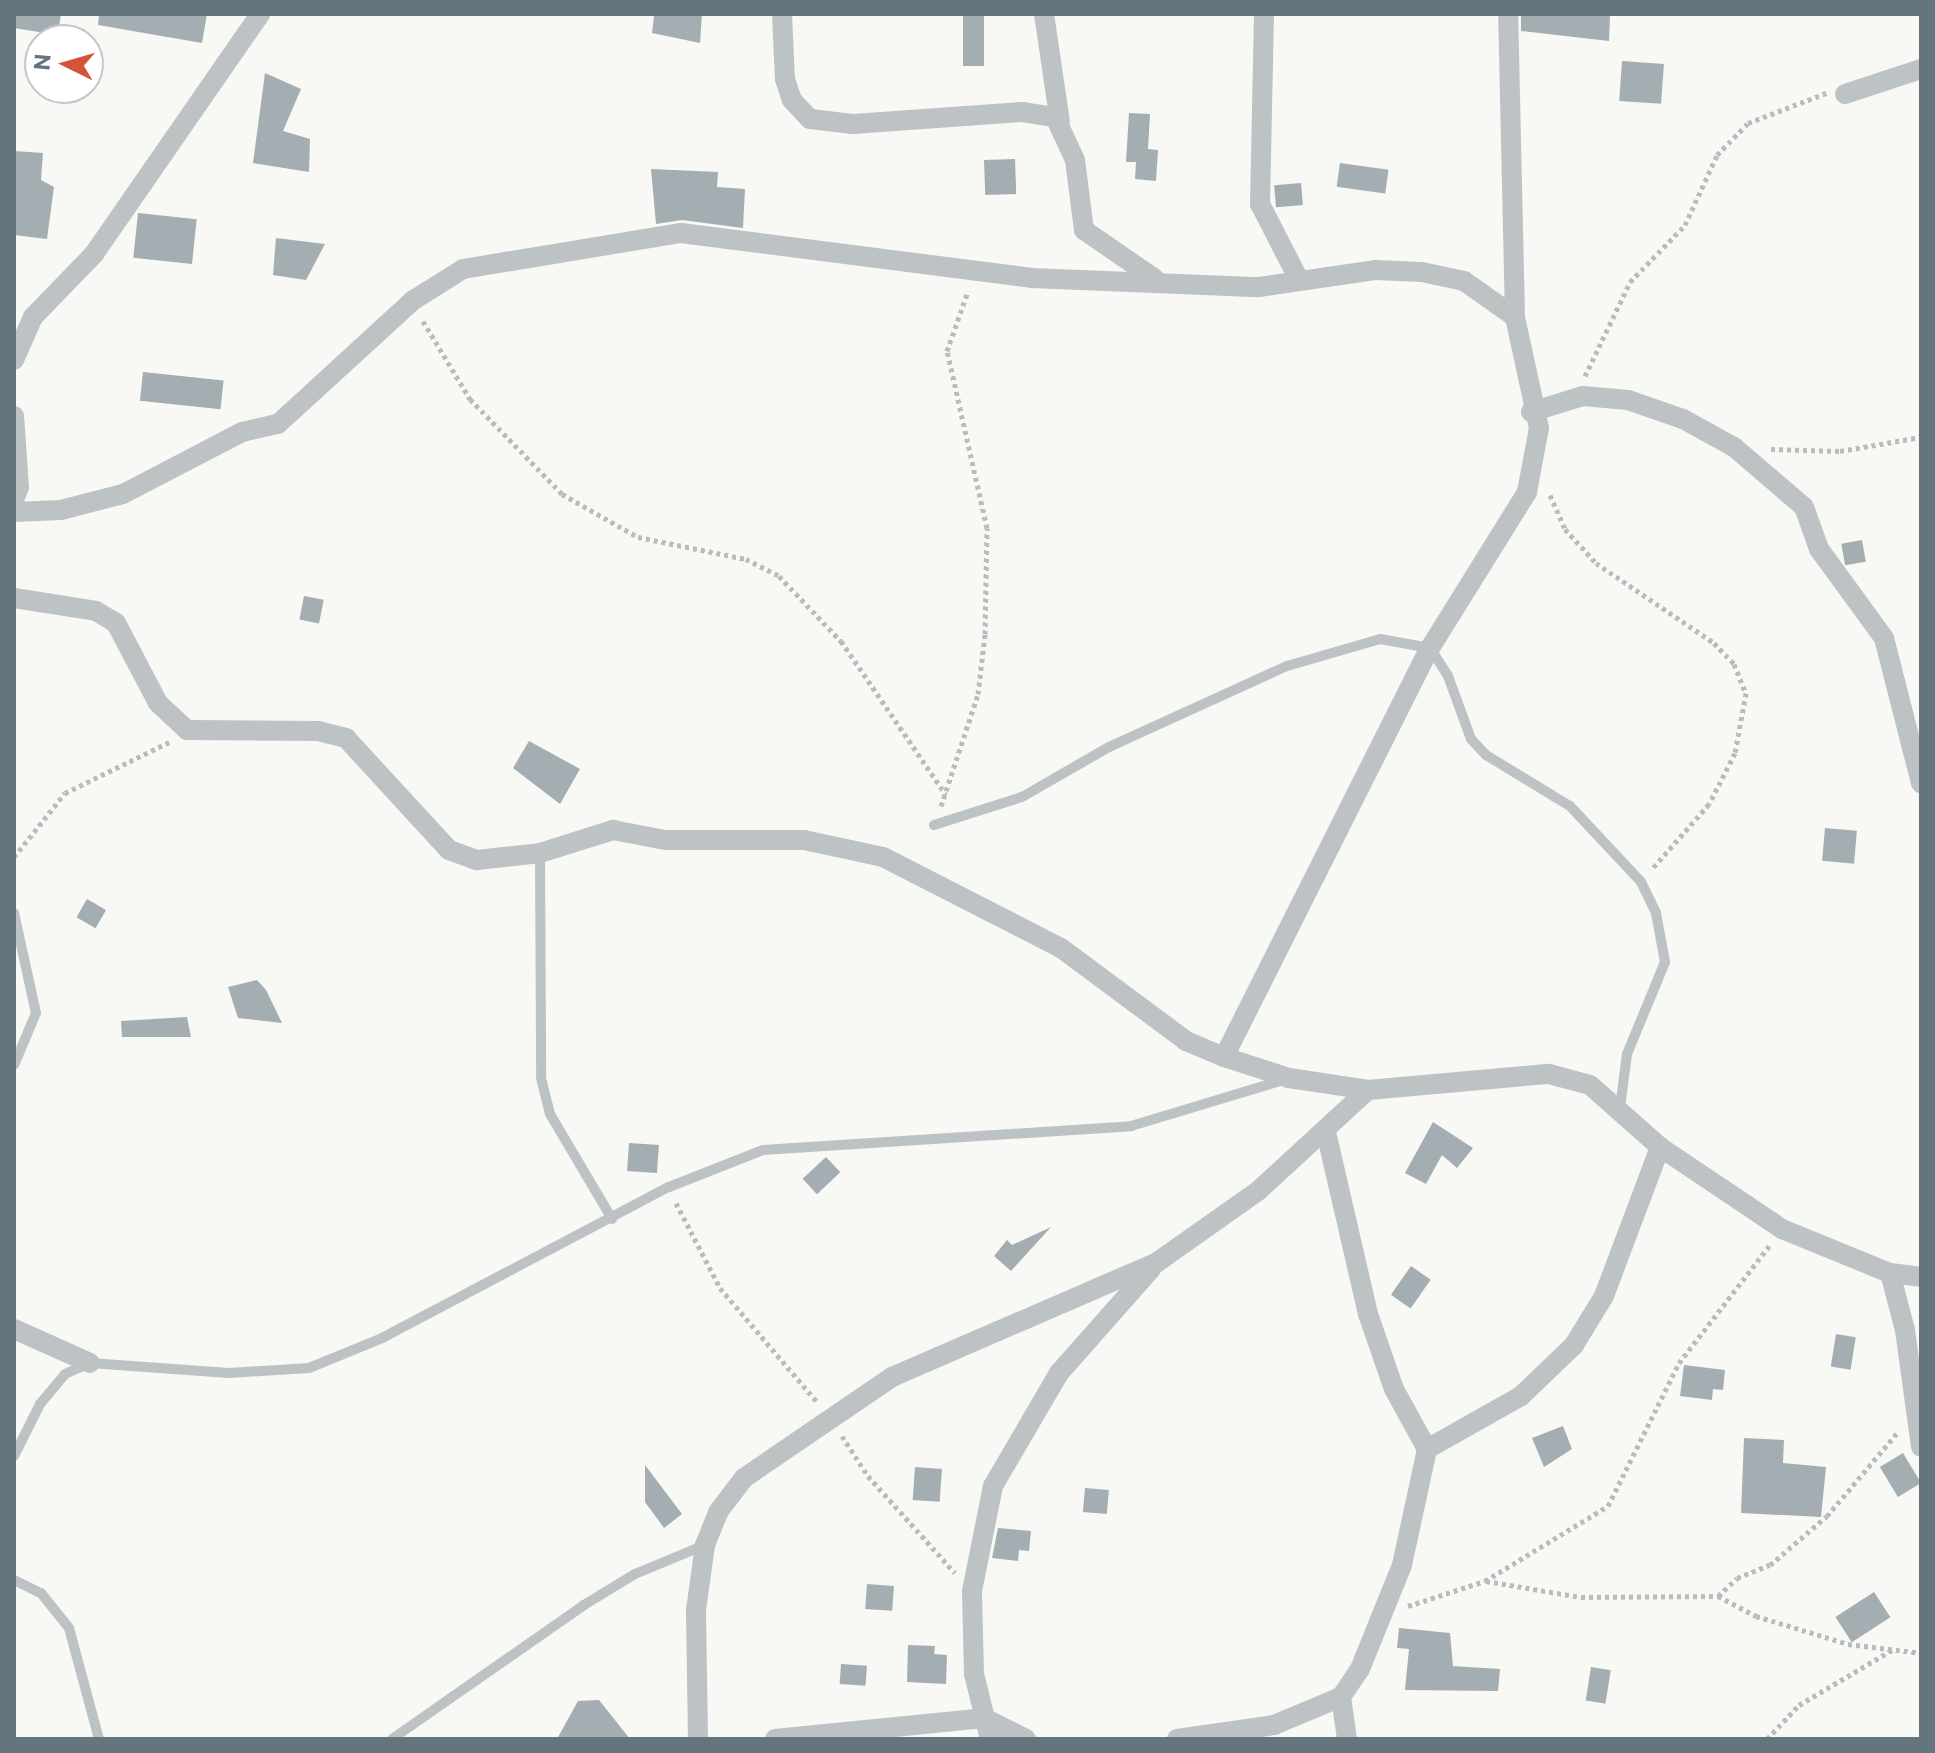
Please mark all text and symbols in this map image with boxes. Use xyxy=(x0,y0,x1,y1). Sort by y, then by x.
north arrow xyxy=(24,24,104,104)
text: N xyxy=(27,53,56,71)

